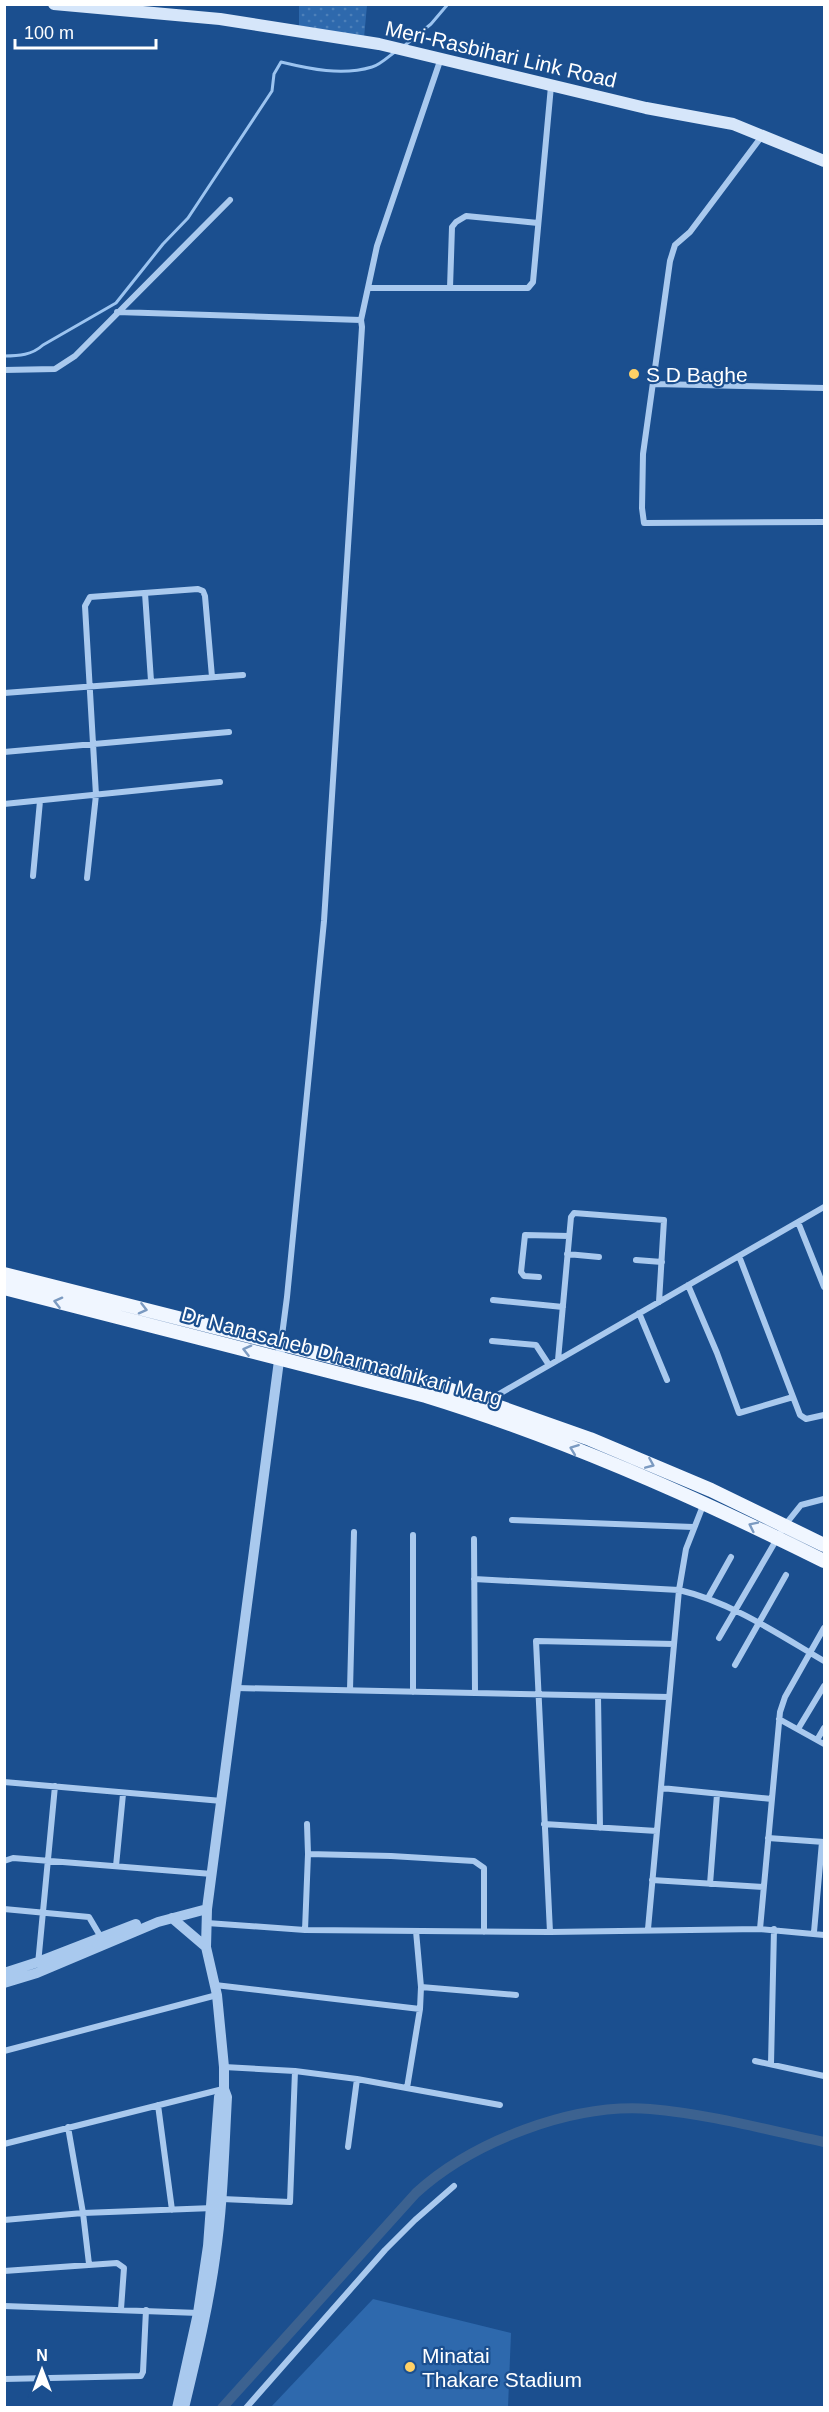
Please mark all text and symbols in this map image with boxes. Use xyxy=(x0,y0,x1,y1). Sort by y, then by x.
scale bar xyxy=(15,12,156,50)
street label: Meri-Rasbihari Link Road xyxy=(383,16,619,92)
text: 100 m xyxy=(24,23,74,43)
place label: S D Baghe xyxy=(646,363,748,386)
marker: S D Baghe xyxy=(627,367,641,381)
one-way arrow xyxy=(54,1297,64,1309)
one-way arrow xyxy=(138,1301,148,1314)
street label: Dr Nanasaheb Dharmadhikari Marg xyxy=(179,1302,505,1410)
one-way arrow xyxy=(243,1344,253,1357)
one-way arrow xyxy=(569,1444,580,1456)
one-way arrow xyxy=(643,1457,654,1469)
one-way arrow xyxy=(749,1522,760,1534)
north arrow xyxy=(12,2340,72,2400)
place label: Minatai Thakare Stadium xyxy=(422,2344,582,2391)
text: N xyxy=(36,2347,48,2364)
marker: Minatai Thakare Stadium xyxy=(403,2360,417,2374)

